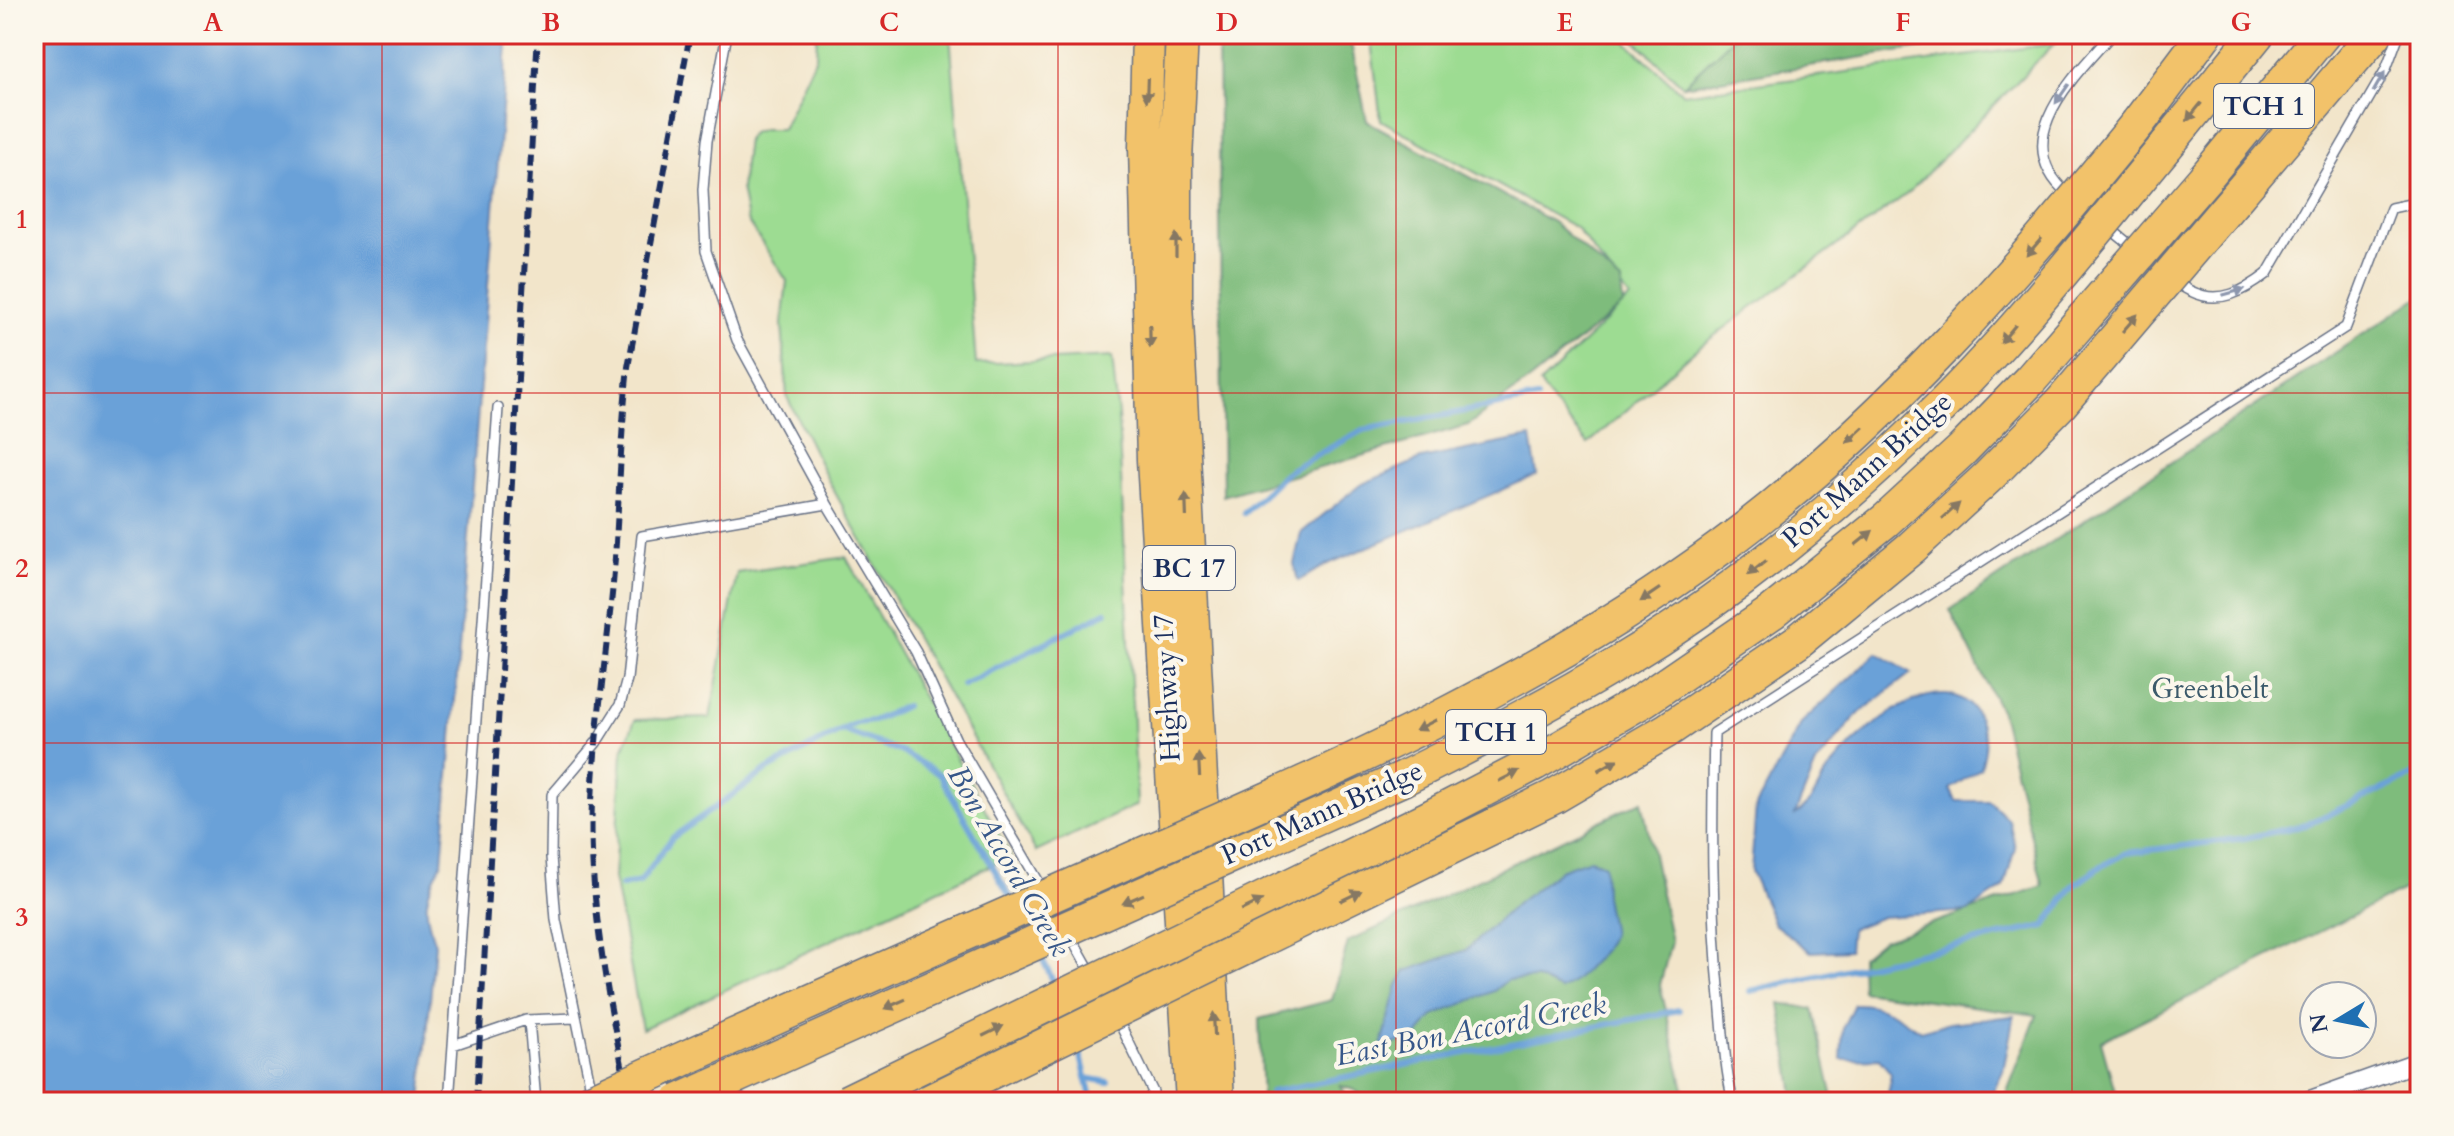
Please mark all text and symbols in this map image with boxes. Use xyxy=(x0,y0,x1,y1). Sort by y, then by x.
text: A xyxy=(203,5,223,40)
text: B xyxy=(542,5,560,40)
text: C xyxy=(879,5,899,40)
text: D xyxy=(1216,5,1238,40)
text: E xyxy=(1557,5,1573,40)
text: F xyxy=(1895,5,1911,40)
text: G xyxy=(2230,5,2252,40)
one-way arrow xyxy=(2372,71,2386,94)
one-way arrow xyxy=(1140,78,1153,103)
one-way arrow xyxy=(2055,83,2070,104)
road number: TCH 1 xyxy=(2214,84,2314,128)
one-way arrow xyxy=(2186,101,2203,121)
text: 1 xyxy=(15,202,29,237)
one-way arrow xyxy=(1170,232,1182,257)
one-way arrow xyxy=(2026,236,2043,256)
one-way arrow xyxy=(2223,285,2247,298)
one-way arrow xyxy=(2121,313,2138,333)
one-way arrow xyxy=(1144,324,1156,349)
one-way arrow xyxy=(2000,324,2017,344)
street label: Port Mann Bridge xyxy=(1774,383,1960,557)
one-way arrow xyxy=(1846,426,1865,444)
one-way arrow xyxy=(1179,492,1192,517)
one-way arrow xyxy=(1942,503,1961,521)
one-way arrow xyxy=(1854,530,1874,547)
road number: BC 17 xyxy=(1143,546,1235,590)
text: 2 xyxy=(15,551,29,586)
one-way arrow xyxy=(1747,559,1767,576)
one-way arrow xyxy=(1640,587,1661,602)
street label: Highway 17 xyxy=(1144,613,1190,763)
park label: Greenbelt xyxy=(2151,670,2269,708)
road number: TCH 1 xyxy=(1446,710,1546,754)
one-way arrow xyxy=(1414,718,1437,732)
one-way arrow xyxy=(1192,752,1205,777)
street label: Port Mann Bridge xyxy=(1215,752,1429,874)
water label: Bon Accord Creek xyxy=(938,758,1080,964)
one-way arrow xyxy=(1596,758,1619,772)
one-way arrow xyxy=(1498,770,1521,783)
one-way arrow xyxy=(1340,889,1363,903)
one-way arrow xyxy=(1121,892,1144,905)
one-way arrow xyxy=(1240,898,1263,912)
text: 3 xyxy=(15,900,29,935)
north arrow xyxy=(2298,980,2378,1060)
water label: East Bon Accord Creek xyxy=(1332,984,1610,1076)
one-way arrow xyxy=(883,998,907,1011)
one-way arrow xyxy=(1207,1011,1220,1036)
text: N xyxy=(2303,1011,2336,1035)
one-way arrow xyxy=(981,1024,1004,1038)

